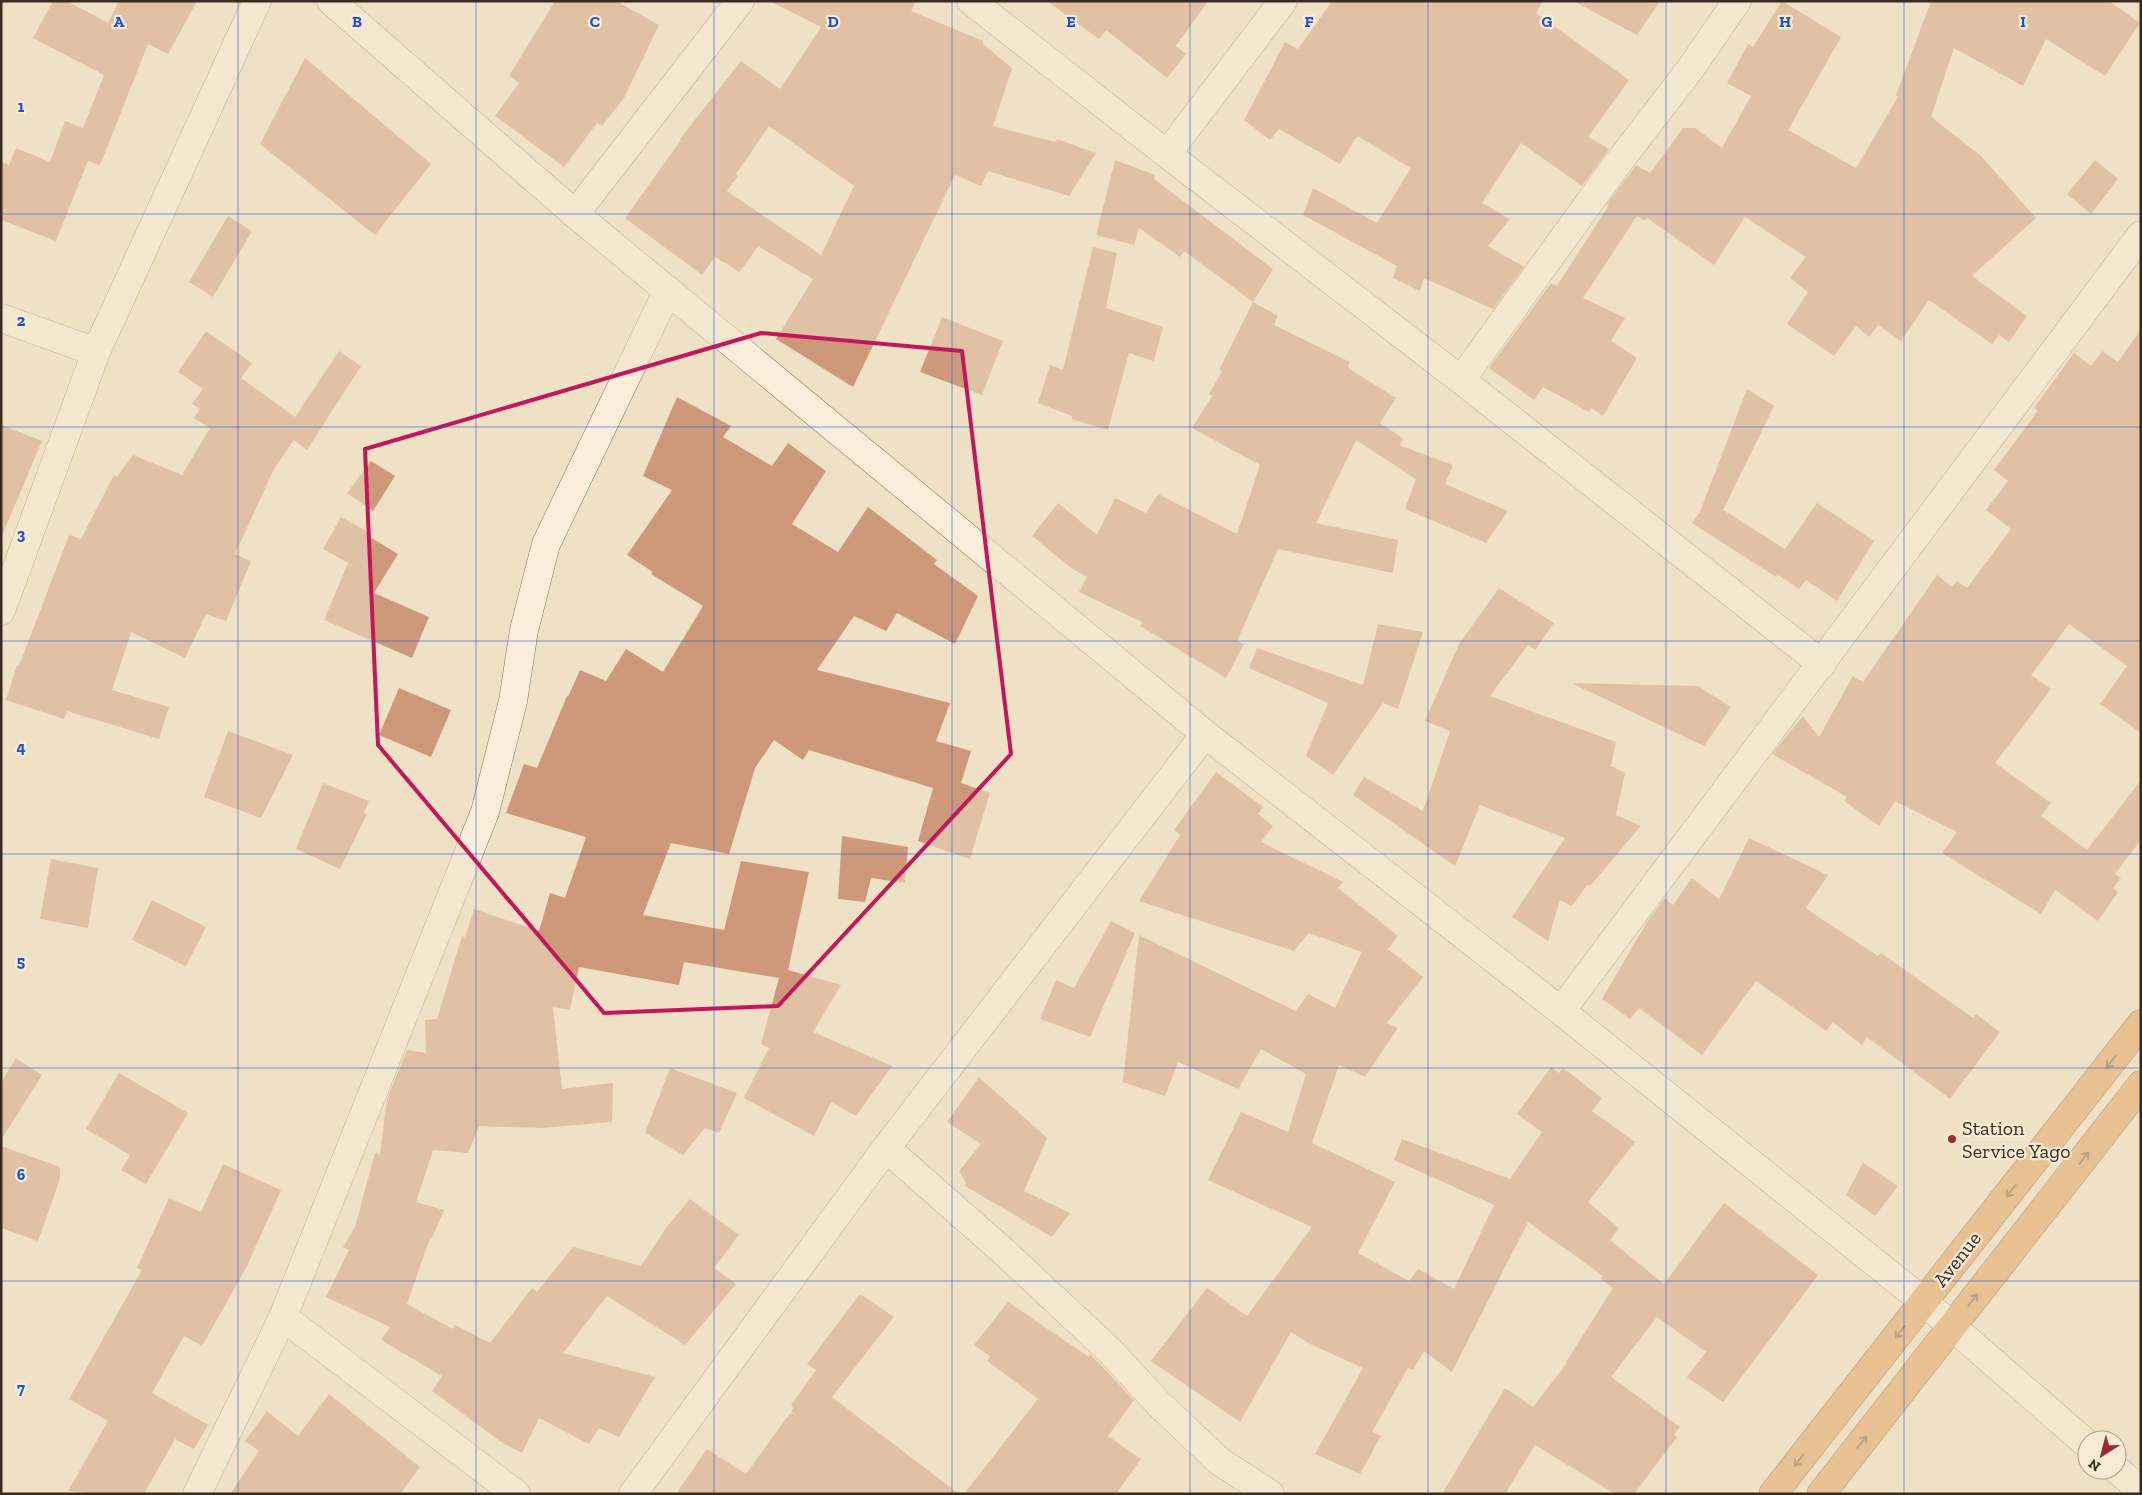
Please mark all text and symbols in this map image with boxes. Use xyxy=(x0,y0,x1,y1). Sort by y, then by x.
text: A xyxy=(114,12,125,31)
text: B xyxy=(352,12,362,31)
text: C xyxy=(590,12,600,31)
text: D xyxy=(827,12,839,31)
text: E xyxy=(1066,12,1076,31)
text: F xyxy=(1304,12,1314,31)
text: G xyxy=(1542,12,1553,31)
text: H xyxy=(1779,12,1791,31)
text: I xyxy=(2020,12,2026,31)
text: 1 xyxy=(18,97,25,116)
text: 2 xyxy=(17,311,26,330)
text: 3 xyxy=(17,525,26,544)
text: 4 xyxy=(16,738,26,757)
text: 5 xyxy=(17,952,25,971)
one-way arrow xyxy=(2105,1056,2116,1069)
place label: Station Service Yago xyxy=(1962,1116,2070,1163)
marker: Station Service Yago xyxy=(1946,1133,1958,1145)
one-way arrow xyxy=(2078,1152,2089,1165)
text: 6 xyxy=(17,1165,26,1184)
one-way arrow xyxy=(2006,1184,2016,1198)
street label: Avenue xyxy=(1928,1227,1986,1291)
one-way arrow xyxy=(1967,1294,1978,1307)
one-way arrow xyxy=(1895,1326,1906,1339)
text: 7 xyxy=(17,1379,25,1398)
north arrow xyxy=(2077,1430,2127,1480)
one-way arrow xyxy=(1856,1435,1867,1448)
one-way arrow xyxy=(1794,1453,1805,1466)
text: N xyxy=(2085,1455,2104,1475)

